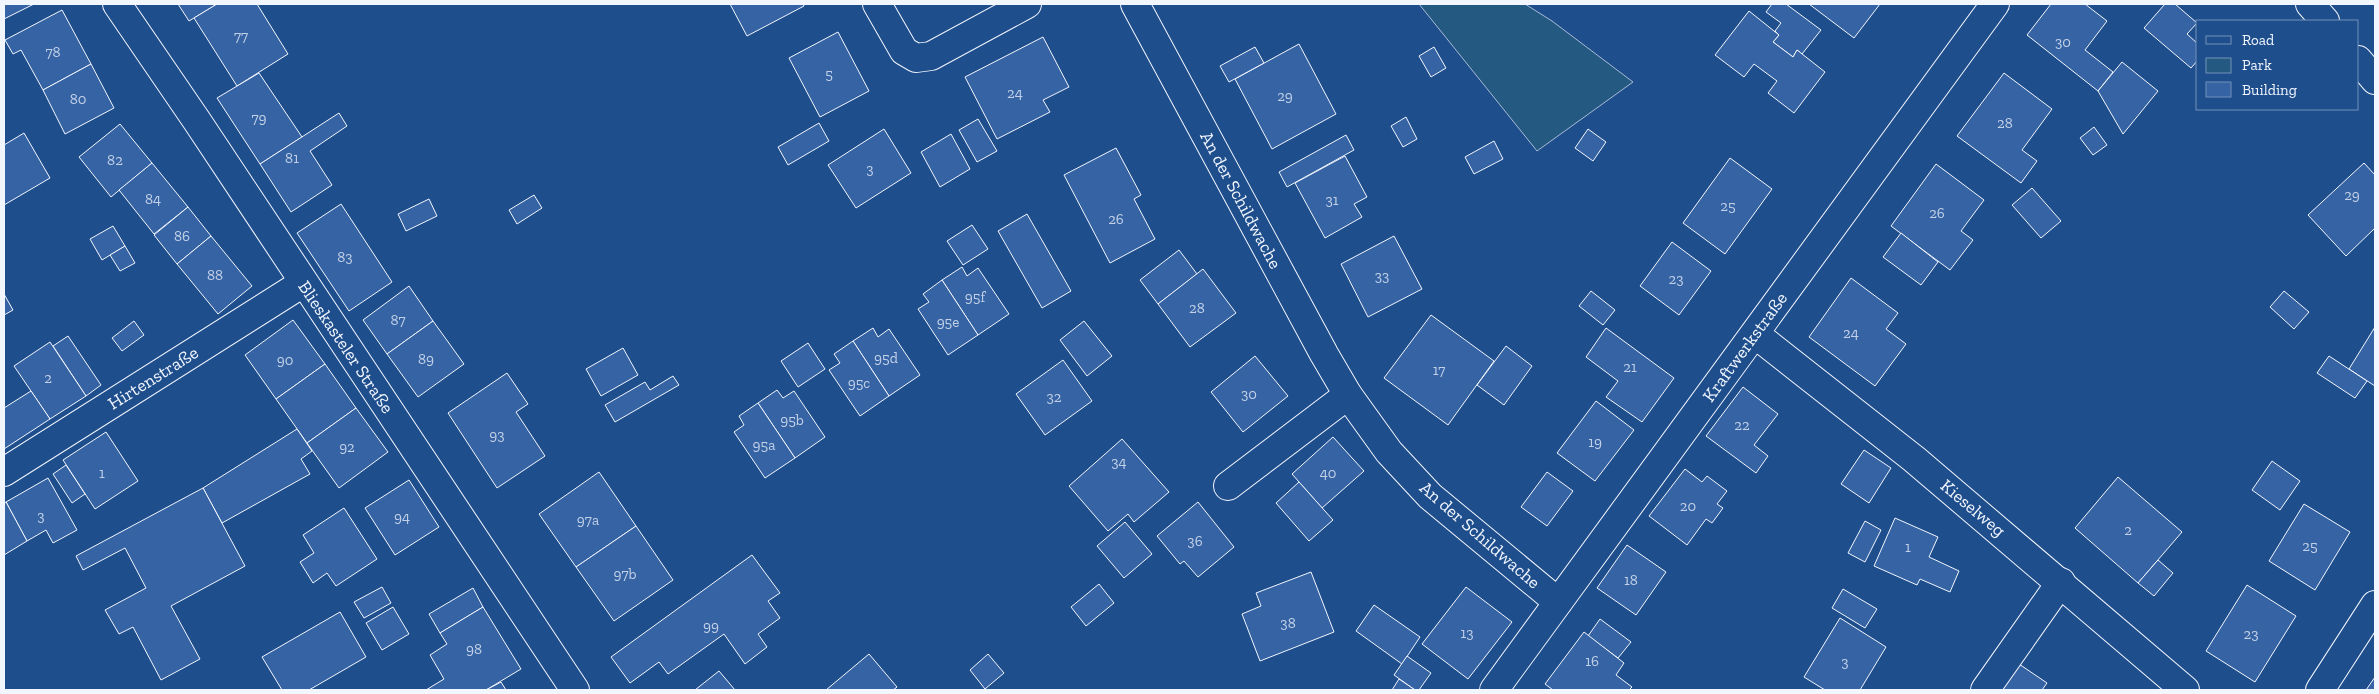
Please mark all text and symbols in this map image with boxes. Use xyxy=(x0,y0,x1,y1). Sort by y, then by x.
legend xyxy=(2196,20,2359,110)
house number: 77 xyxy=(234,27,248,45)
text: Road xyxy=(2242,31,2275,49)
house number: 30 xyxy=(2055,33,2071,51)
house number: 78 xyxy=(45,43,61,61)
text: Park xyxy=(2242,56,2272,74)
house number: 5 xyxy=(825,65,833,83)
text: Building xyxy=(2242,81,2297,99)
house number: 24 xyxy=(1007,84,1023,102)
house number: 29 xyxy=(1277,87,1293,105)
house number: 80 xyxy=(70,90,86,108)
house number: 79 xyxy=(251,109,267,127)
house number: 28 xyxy=(1997,114,2013,132)
street label: An der Schildwache xyxy=(1195,127,1287,273)
house number: 81 xyxy=(285,149,299,167)
house number: 82 xyxy=(107,151,123,169)
house number: 3 xyxy=(866,160,874,178)
house number: 29 xyxy=(2344,186,2360,204)
house number: 84 xyxy=(145,190,161,208)
house number: 31 xyxy=(1325,191,1339,209)
house number: 25 xyxy=(1720,197,1736,215)
house number: 26 xyxy=(1929,204,1945,222)
house number: 26 xyxy=(1108,210,1124,228)
house number: 86 xyxy=(174,227,190,245)
house number: 83 xyxy=(337,248,353,266)
house number: 88 xyxy=(207,266,223,284)
house number: 33 xyxy=(1375,267,1389,285)
house number: 23 xyxy=(1668,270,1684,288)
street label: Blieskasteler Straße xyxy=(293,276,399,418)
house number: 95f xyxy=(965,288,986,306)
street label: Kraftwerkstraße xyxy=(1698,288,1792,406)
house number: 28 xyxy=(1189,299,1205,317)
house number: 87 xyxy=(390,311,406,329)
house number: 95e xyxy=(937,313,959,331)
house number: 24 xyxy=(1843,324,1859,342)
street label: Hirtenstraße xyxy=(104,341,202,415)
house number: 95d xyxy=(874,349,899,367)
house number: 89 xyxy=(418,350,434,368)
house number: 90 xyxy=(277,351,293,369)
house number: 21 xyxy=(1623,358,1637,376)
house number: 17 xyxy=(1433,361,1445,379)
house number: 2 xyxy=(44,369,52,387)
house number: 95c xyxy=(848,374,870,392)
house number: 30 xyxy=(1241,385,1257,403)
house number: 32 xyxy=(1046,388,1062,406)
house number: 95b xyxy=(780,411,804,429)
house number: 22 xyxy=(1734,416,1750,434)
house number: 93 xyxy=(489,426,505,444)
house number: 19 xyxy=(1588,433,1602,451)
house number: 95a xyxy=(753,436,775,454)
house number: 92 xyxy=(339,438,355,456)
house number: 34 xyxy=(1111,453,1127,471)
house number: 1 xyxy=(99,464,105,482)
house number: 40 xyxy=(1320,464,1336,482)
street label: Kieselweg xyxy=(1936,475,2010,542)
street label: An der Schildwache xyxy=(1415,477,1545,593)
house number: 20 xyxy=(1680,497,1696,515)
house number: 3 xyxy=(37,507,45,525)
house number: 94 xyxy=(394,508,410,526)
house number: 97a xyxy=(577,511,599,529)
house number: 2 xyxy=(2124,521,2132,539)
house number: 36 xyxy=(1187,532,1203,550)
house number: 25 xyxy=(2302,537,2318,555)
house number: 1 xyxy=(1905,538,1911,556)
house number: 97b xyxy=(613,565,637,583)
house number: 18 xyxy=(1624,571,1638,589)
house number: 38 xyxy=(1280,614,1296,632)
house number: 99 xyxy=(703,617,719,635)
house number: 13 xyxy=(1460,624,1474,642)
house number: 23 xyxy=(2243,625,2259,643)
house number: 98 xyxy=(466,640,482,658)
house number: 16 xyxy=(1585,652,1599,670)
house number: 3 xyxy=(1841,653,1849,671)

